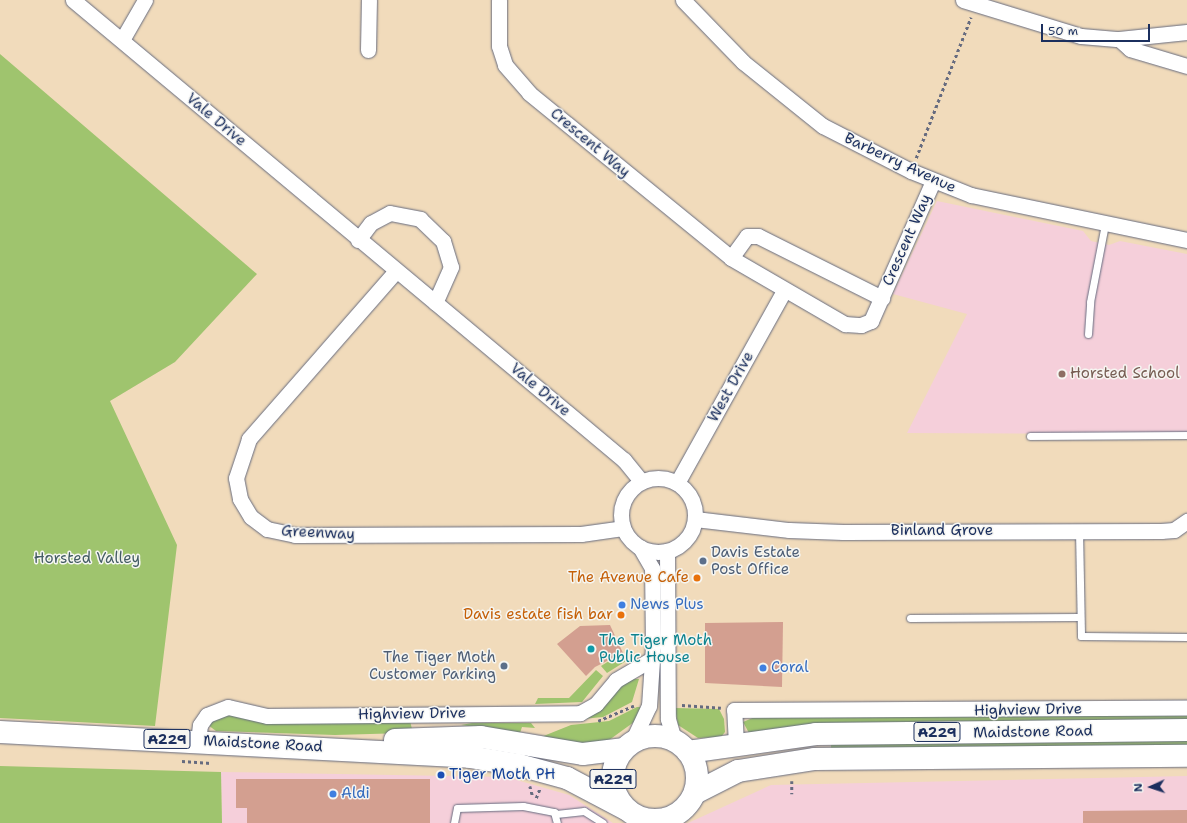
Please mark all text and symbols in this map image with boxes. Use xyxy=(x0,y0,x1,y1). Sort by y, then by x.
scale bar xyxy=(1043,16,1152,42)
text: 50 m xyxy=(1048,23,1078,39)
street label: Vale Drive xyxy=(182,90,250,150)
street label: Crescent Way xyxy=(547,105,633,181)
street label: Barberry Avenue xyxy=(841,129,959,197)
street label: Crescent Way xyxy=(879,191,935,289)
street label: West Drive xyxy=(704,349,758,425)
street label: Vale Drive xyxy=(506,360,574,420)
place label: Horsted School xyxy=(1070,365,1180,383)
marker: Horsted School xyxy=(1057,369,1067,379)
street label: Greenway xyxy=(281,522,355,544)
street label: Binland Grove xyxy=(891,522,993,540)
place label: Davis Estate Post Office xyxy=(711,543,800,578)
park label: Horsted Valley xyxy=(34,550,140,568)
marker: Davis Estate Post Office xyxy=(698,556,708,566)
place label: The Avenue Cafe xyxy=(568,569,689,587)
marker: The Avenue Cafe xyxy=(692,573,702,583)
place label: News Plus xyxy=(630,596,704,614)
marker: News Plus xyxy=(617,600,627,610)
place label: Davis estate fish bar xyxy=(463,606,613,624)
marker: Davis estate fish bar xyxy=(616,610,626,620)
place label: The Tiger Moth Public House xyxy=(599,631,712,666)
marker: The Tiger Moth Public House xyxy=(586,644,596,654)
place label: The Tiger Moth Customer Parking xyxy=(369,648,496,683)
place label: Coral xyxy=(771,659,809,677)
marker: The Tiger Moth Customer Parking xyxy=(499,661,509,671)
marker: Coral xyxy=(758,663,768,673)
street label: Highview Drive xyxy=(974,700,1082,720)
street label: Highview Drive xyxy=(358,704,466,724)
road number: A229 xyxy=(913,720,961,744)
street label: Maidstone Road xyxy=(973,722,1093,742)
road number: A229 xyxy=(143,727,191,751)
street label: Maidstone Road xyxy=(203,732,323,756)
place label: Tiger Moth PH xyxy=(449,766,555,784)
road number: A229 xyxy=(589,767,637,791)
north arrow xyxy=(1131,767,1171,807)
marker: Tiger Moth PH xyxy=(436,770,446,780)
text: N xyxy=(1131,783,1146,792)
place label: Aldi xyxy=(341,785,370,803)
marker: Aldi xyxy=(328,789,338,799)

